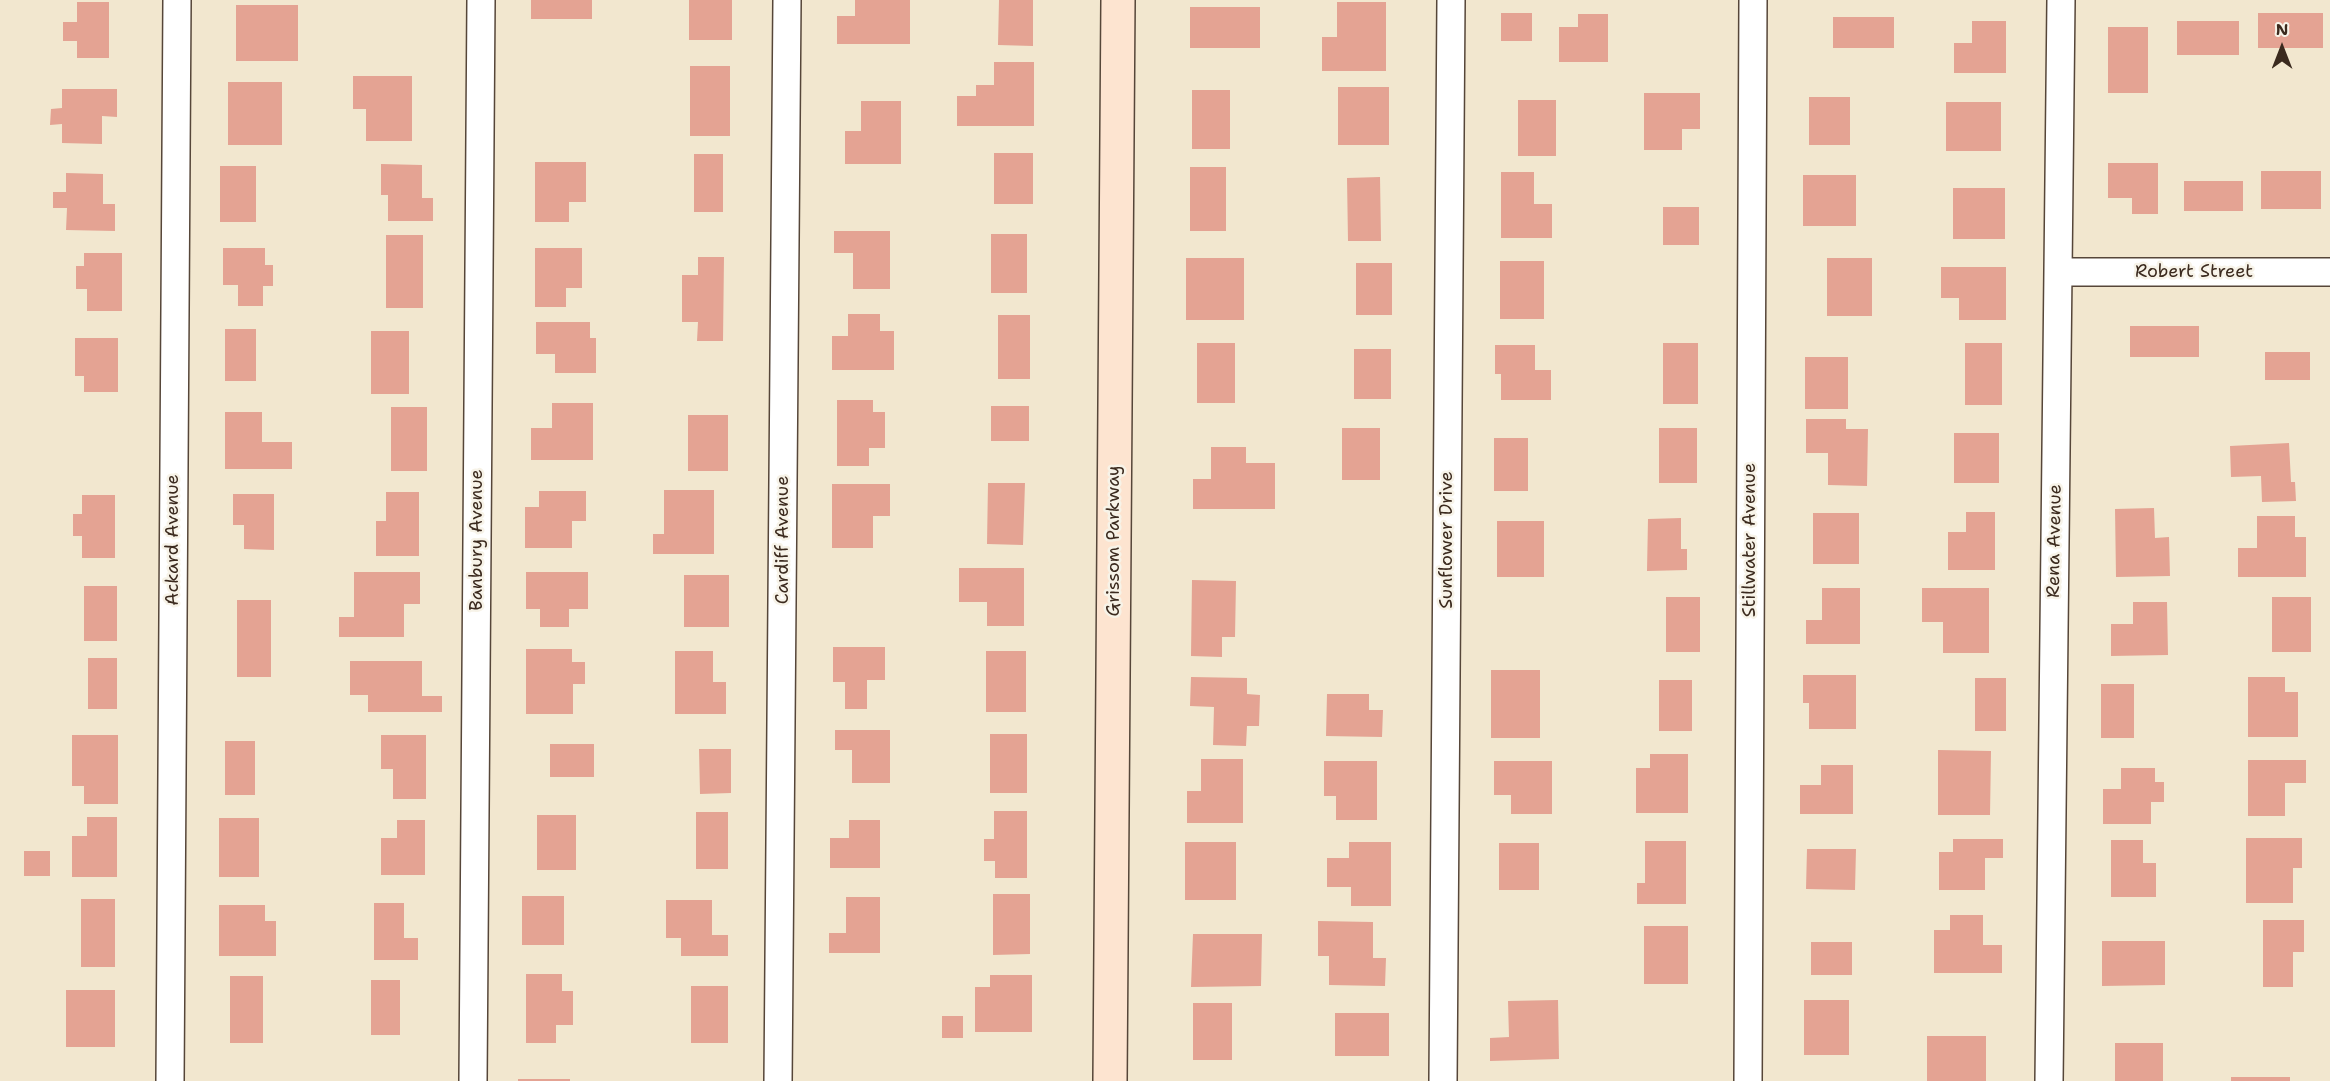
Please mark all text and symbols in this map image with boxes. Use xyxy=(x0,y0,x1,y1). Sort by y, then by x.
north arrow xyxy=(2252,18,2312,78)
text: N xyxy=(2276,19,2288,40)
street label: Robert Street xyxy=(2135,261,2253,283)
street label: Stillwater Avenue xyxy=(1739,463,1761,617)
street label: Grissom Parkway xyxy=(1103,466,1125,616)
street label: Banbury Avenue xyxy=(466,469,488,611)
street label: Sunflower Drive xyxy=(1436,471,1458,609)
street label: Ackard Avenue xyxy=(162,474,184,606)
street label: Cardiff Avenue xyxy=(772,476,794,604)
street label: Rena Avenue xyxy=(2043,484,2067,598)

